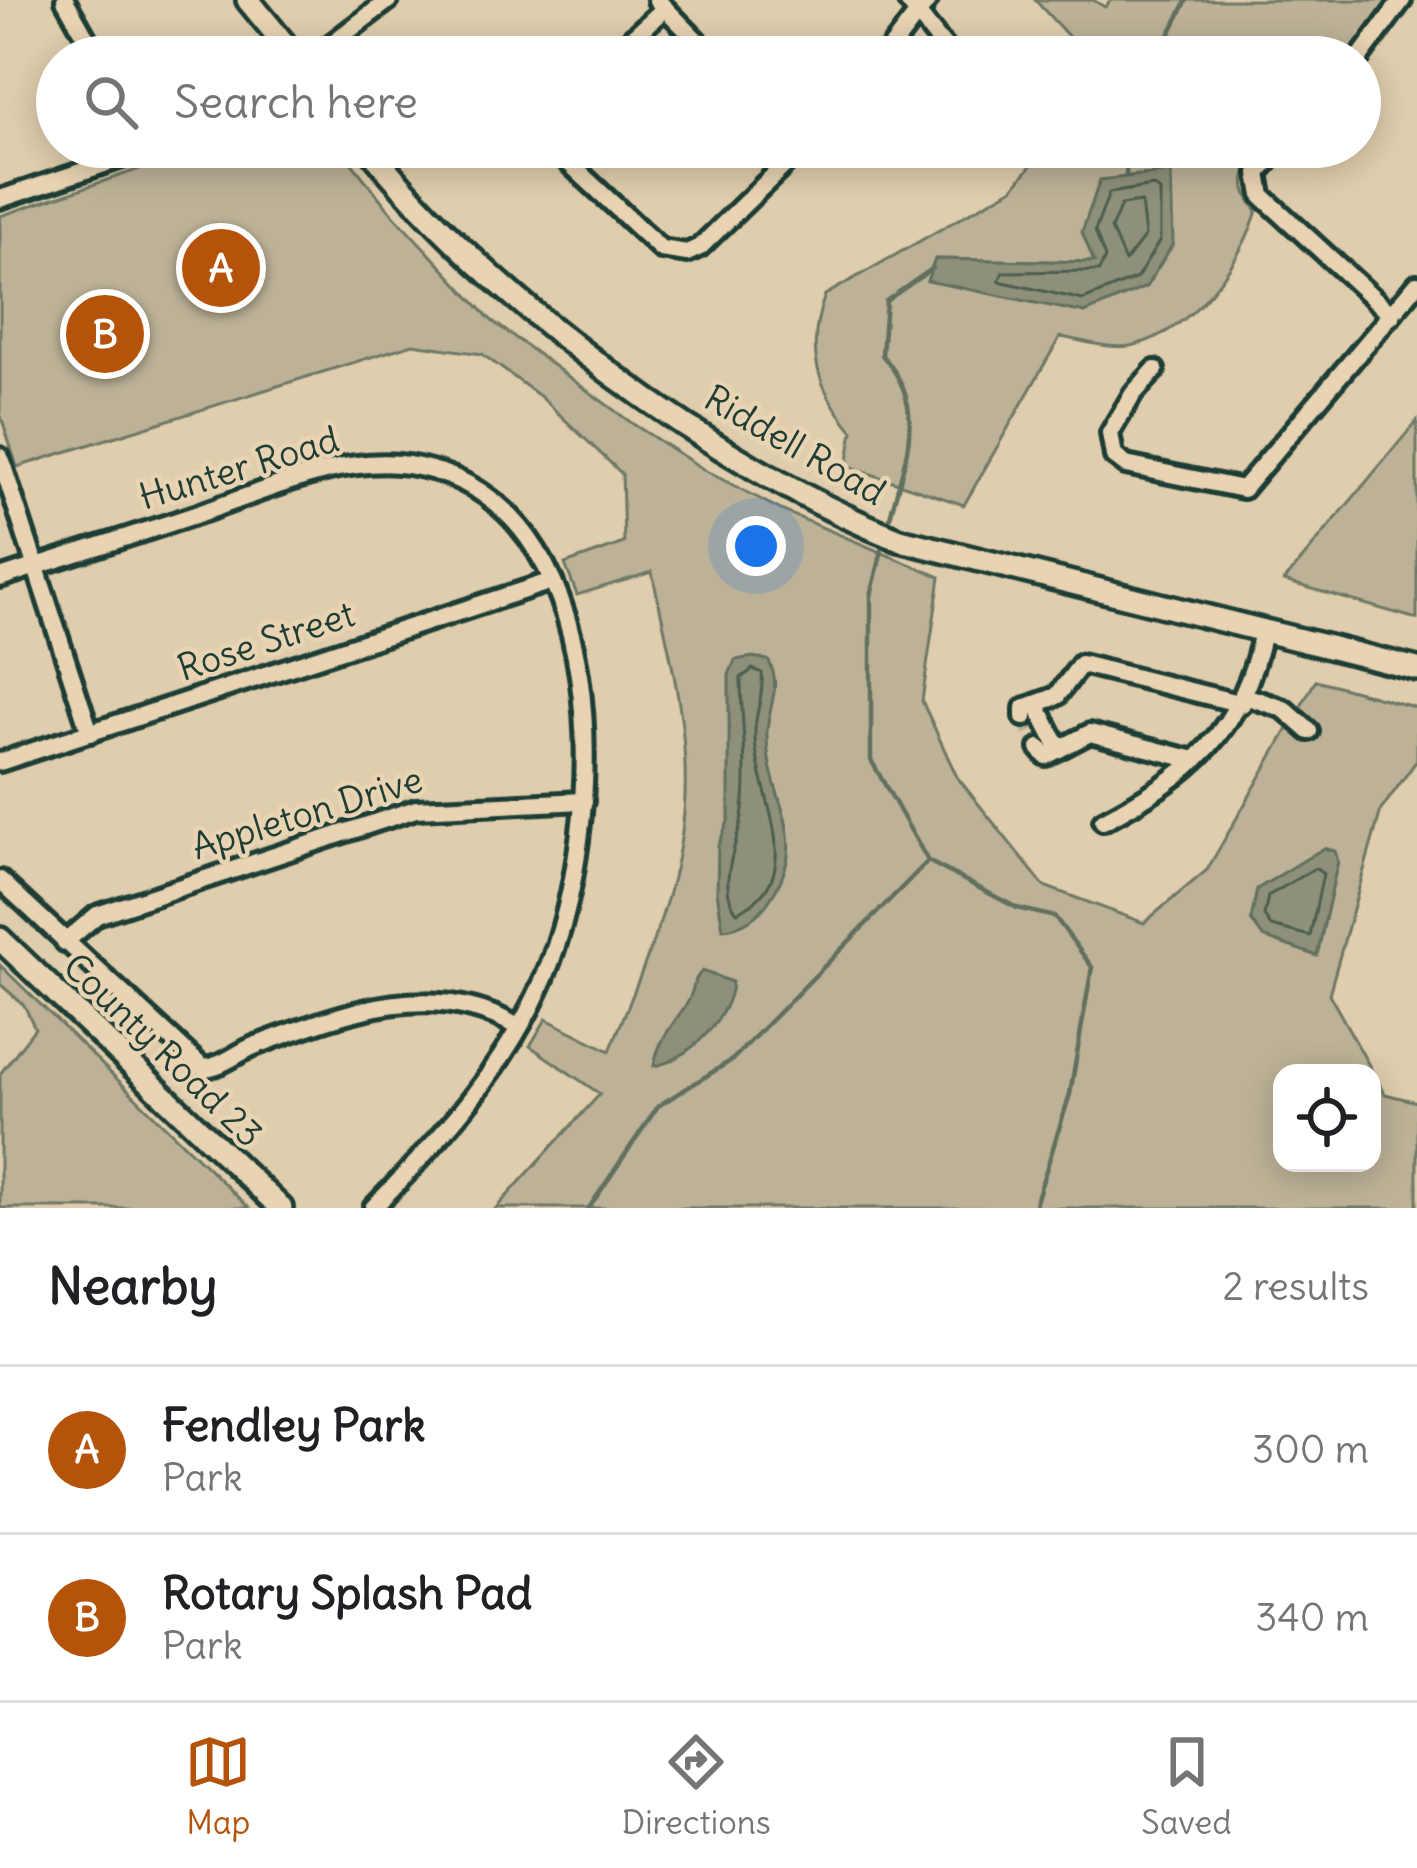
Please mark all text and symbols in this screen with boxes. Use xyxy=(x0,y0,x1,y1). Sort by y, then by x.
search box xyxy=(36,36,1381,168)
icon: search xyxy=(78,69,144,135)
text: Search here xyxy=(174,74,418,130)
pin: A xyxy=(182,223,260,313)
pin: B xyxy=(66,289,144,379)
street label: Riddell Road xyxy=(696,375,894,515)
street label: Hunter Road xyxy=(134,416,344,520)
your location xyxy=(726,516,786,576)
street label: Rose Street xyxy=(172,591,360,691)
street label: Appleton Drive xyxy=(186,757,428,869)
street label: County Road 23 xyxy=(54,944,272,1156)
map controls xyxy=(1273,1064,1381,1172)
button: locate xyxy=(1273,1064,1381,1172)
text: Nearby xyxy=(48,1254,217,1318)
text: 2 results xyxy=(1222,1262,1369,1311)
text: Fendley Park xyxy=(162,1397,425,1453)
text: A xyxy=(74,1425,100,1474)
text: 300 m xyxy=(1252,1425,1369,1474)
text: Park xyxy=(162,1453,243,1502)
text: Rotary Splash Pad xyxy=(162,1565,532,1621)
text: B xyxy=(74,1593,100,1642)
text: 340 m xyxy=(1255,1593,1369,1642)
text: Park xyxy=(162,1621,243,1670)
tab: Map xyxy=(185,1729,251,1843)
tab: Directions xyxy=(622,1729,771,1843)
tab: Saved xyxy=(1141,1729,1232,1843)

